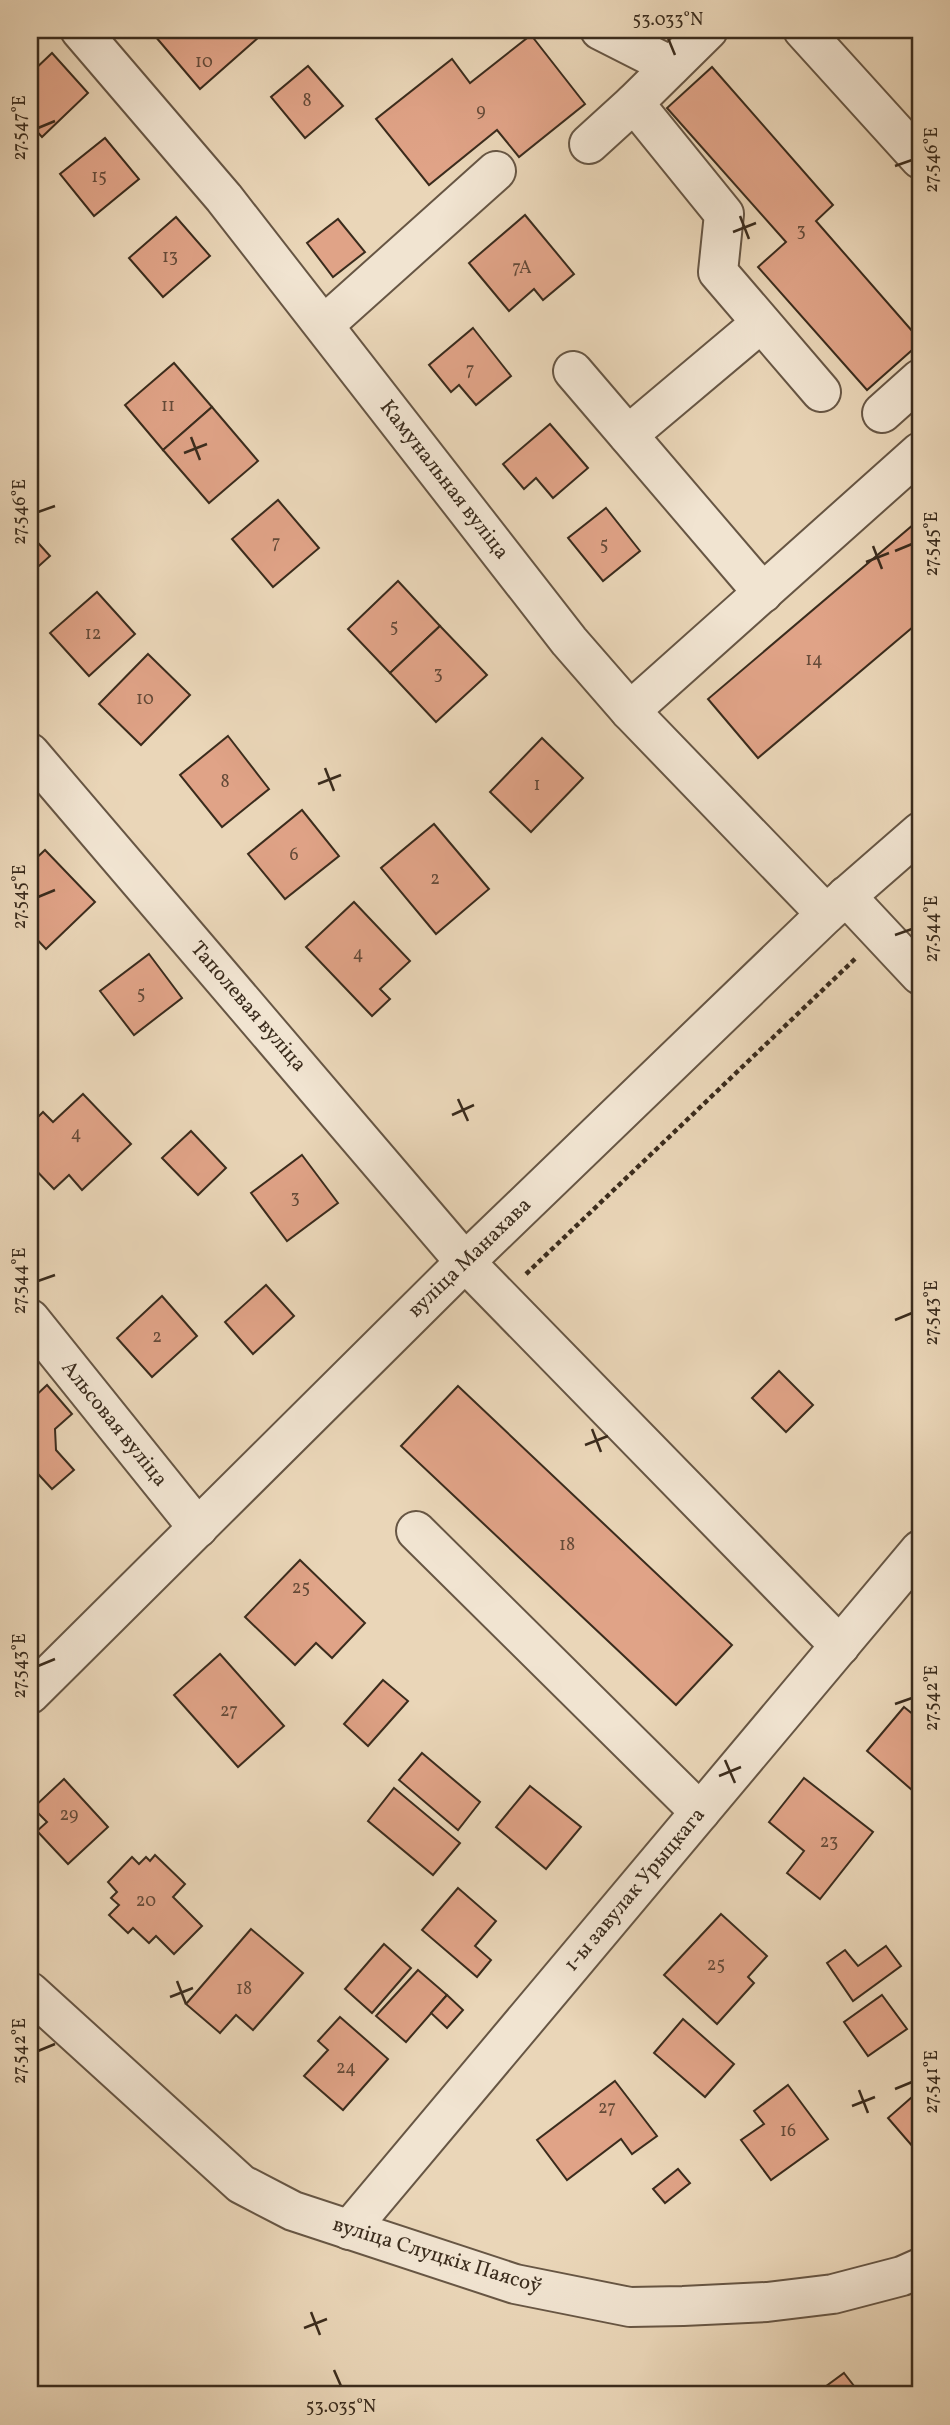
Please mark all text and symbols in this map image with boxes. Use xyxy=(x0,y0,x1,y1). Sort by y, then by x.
text: 53.033°N xyxy=(633,8,703,33)
house number: 10 xyxy=(195,50,213,75)
house number: 8 xyxy=(302,89,312,114)
text: 27.547°E xyxy=(8,95,33,161)
house number: 9 xyxy=(476,99,486,124)
text: 27.546°E xyxy=(920,127,945,193)
house number: 15 xyxy=(91,165,107,190)
house number: 3 xyxy=(796,219,806,244)
house number: 13 xyxy=(162,245,178,270)
house number: 7А xyxy=(512,256,532,281)
house number: 7 xyxy=(466,358,474,383)
house number: 11 xyxy=(161,394,175,419)
street label: Камунальная вуліца xyxy=(373,394,515,566)
text: 27.546°E xyxy=(8,479,33,545)
text: 27.545°E xyxy=(920,511,945,577)
house number: 7 xyxy=(272,531,280,556)
house number: 5 xyxy=(600,533,608,558)
house number: 5 xyxy=(390,615,398,640)
house number: 12 xyxy=(85,622,101,647)
house number: 14 xyxy=(805,648,823,673)
house number: 3 xyxy=(433,662,443,687)
house number: 10 xyxy=(136,687,154,712)
house number: 8 xyxy=(220,770,230,795)
house number: 1 xyxy=(534,773,540,798)
house number: 6 xyxy=(289,843,299,868)
text: 27.545°E xyxy=(8,864,33,930)
house number: 2 xyxy=(430,867,440,892)
text: 27.544°E xyxy=(920,895,945,963)
street label: Таполевая вуліца xyxy=(183,935,313,1079)
house number: 4 xyxy=(353,942,363,967)
house number: 5 xyxy=(137,982,145,1007)
house number: 4 xyxy=(71,1122,81,1147)
house number: 3 xyxy=(290,1186,300,1211)
street label: вуліца Манахава xyxy=(402,1191,538,1325)
text: 27.544°E xyxy=(8,1247,33,1315)
text: 27.543°E xyxy=(920,1280,945,1346)
house number: 2 xyxy=(152,1325,162,1350)
street label: Альсовая вуліца xyxy=(54,1355,174,1493)
house number: 18 xyxy=(559,1533,575,1558)
house number: 25 xyxy=(292,1576,310,1601)
text: 27.543°E xyxy=(8,1633,33,1699)
text: 27.542°E xyxy=(920,1665,945,1731)
house number: 27 xyxy=(220,1699,238,1724)
street label: 1-ы завулак Урыцкага xyxy=(558,1802,712,1978)
house number: 29 xyxy=(60,1803,78,1828)
house number: 23 xyxy=(820,1830,838,1855)
house number: 20 xyxy=(136,1889,156,1914)
house number: 25 xyxy=(707,1953,725,1978)
house number: 18 xyxy=(236,1977,252,2002)
text: 27.542°E xyxy=(8,2018,33,2084)
text: 27.541°E xyxy=(920,2050,945,2114)
house number: 24 xyxy=(336,2056,356,2081)
house number: 27 xyxy=(598,2096,616,2121)
house number: 16 xyxy=(780,2119,796,2144)
street label: вуліца Слуцкіх Паясоў xyxy=(329,2210,545,2302)
text: 53.035°N xyxy=(306,2395,376,2420)

